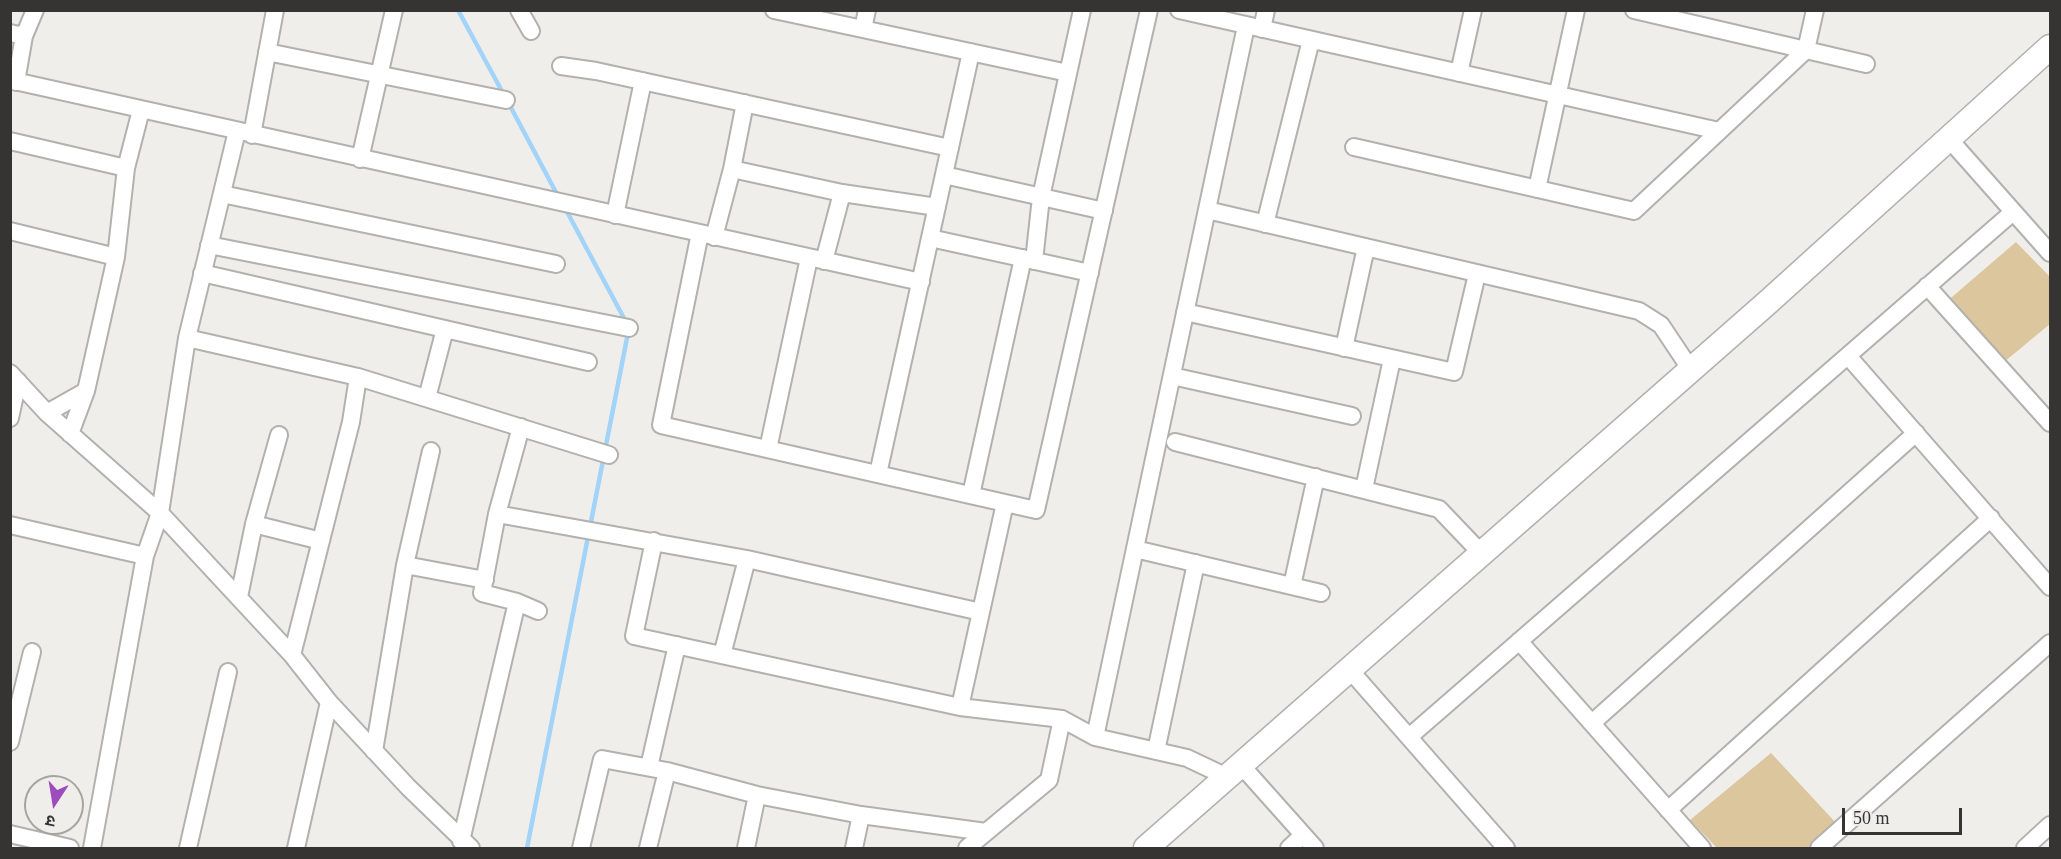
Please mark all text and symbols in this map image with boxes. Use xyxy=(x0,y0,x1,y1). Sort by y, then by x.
north arrow xyxy=(24,775,84,835)
scale bar xyxy=(1845,796,1965,834)
text: 50 m xyxy=(1853,808,1890,828)
text: उ xyxy=(44,812,57,830)

